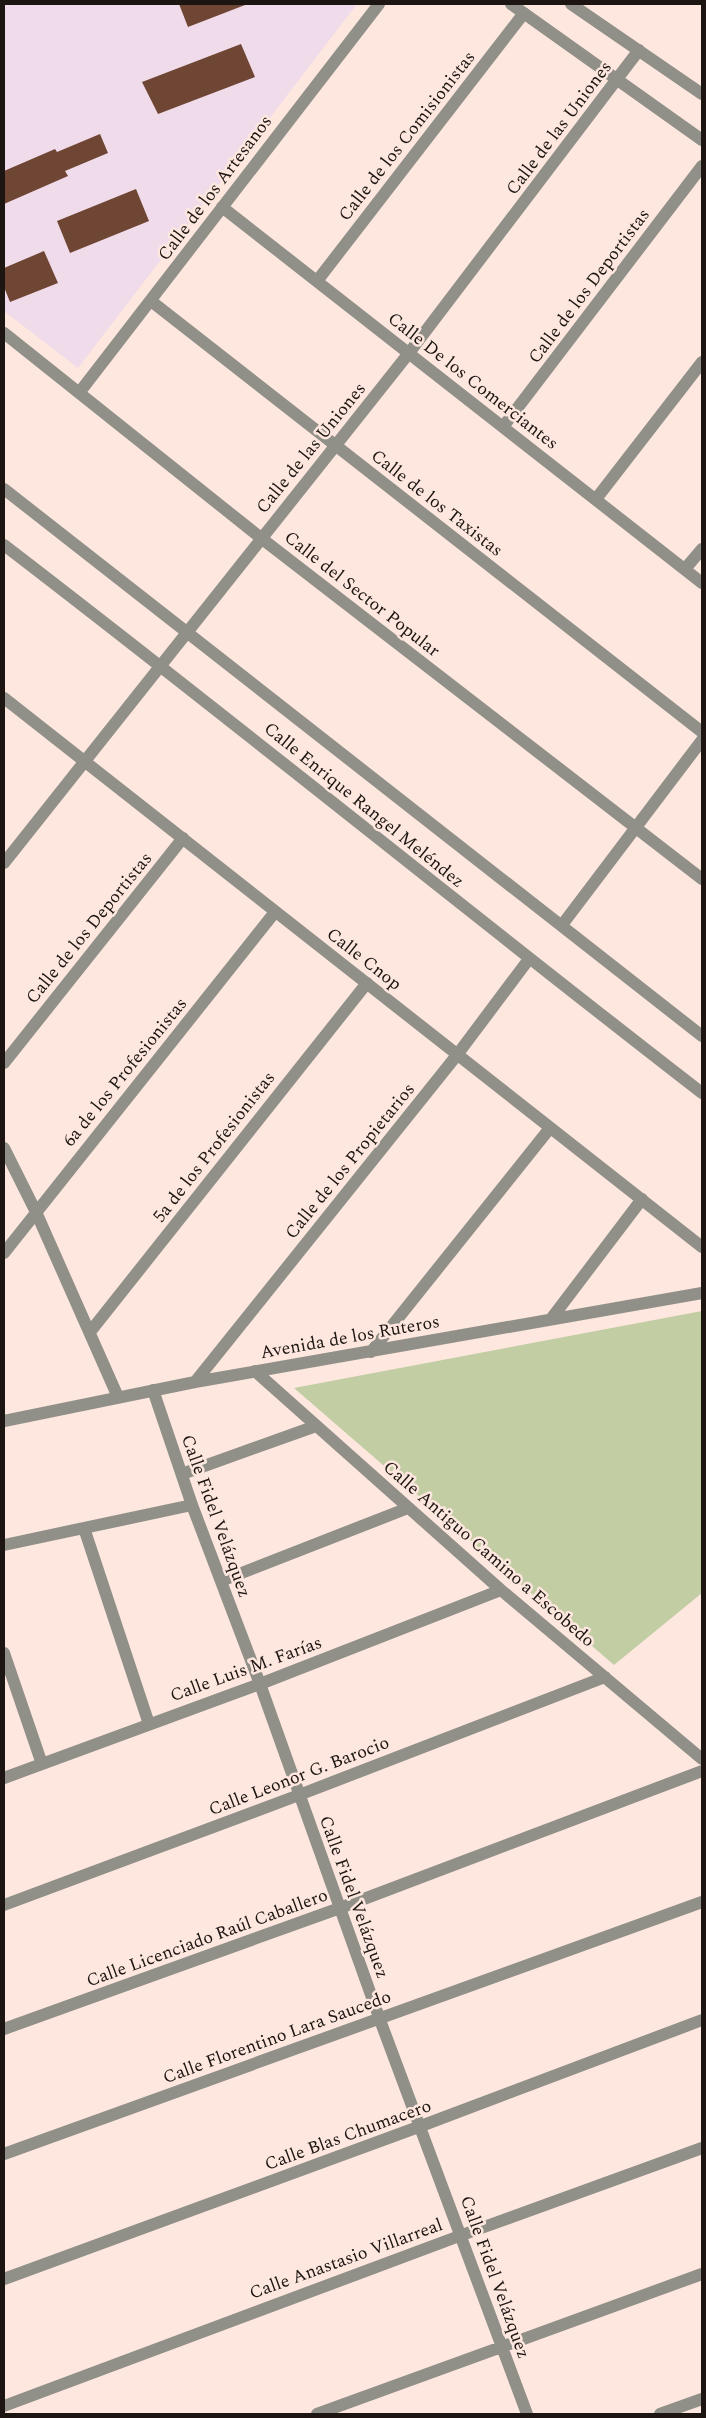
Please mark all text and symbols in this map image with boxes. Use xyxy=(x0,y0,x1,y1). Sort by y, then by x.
street label: Calle de los Comisionistas xyxy=(332,45,482,227)
street label: Calle de las Uniones xyxy=(499,55,619,201)
street label: Calle de los Artesanos xyxy=(151,109,279,267)
street label: Calle de los Deportistas xyxy=(521,203,657,369)
street label: Calle De los Comerciantes xyxy=(382,306,564,456)
street label: Calle de las Uniones xyxy=(249,377,373,519)
street label: Calle de los Taxistas xyxy=(365,443,509,563)
street label: Calle del Sector Popular xyxy=(278,524,446,664)
street label: Calle Enrique Rangel Meléndez xyxy=(258,715,470,895)
street label: Calle de los Deportistas xyxy=(19,846,159,1010)
street label: Calle Cnop xyxy=(321,921,407,997)
street label: 6a de los Profesionistas xyxy=(56,991,194,1153)
street label: 5a de los Profesionistas xyxy=(146,1066,282,1228)
street label: Calle de los Propietarios xyxy=(278,1077,422,1245)
street label: Avenida de los Ruteros xyxy=(258,1308,442,1366)
street label: Calle Fidel Velázquez xyxy=(174,1431,258,1601)
street label: Calle Antiguo Camino a Escobedo xyxy=(377,1454,601,1654)
street label: Calle Luis M. Farías xyxy=(166,1629,326,1709)
street label: Calle Leonor G. Barocio xyxy=(205,1729,393,1823)
street label: Calle Fidel Velázquez xyxy=(312,1812,396,1982)
street label: Calle Licenciado Raúl Caballero xyxy=(82,1882,332,1994)
street label: Calle Florentino Lara Saucedo xyxy=(159,1983,395,2091)
street label: Calle Blas Chumacero xyxy=(261,2092,435,2178)
street label: Calle Fidel Velázquez xyxy=(453,2192,537,2362)
street label: Calle Anastasio Villarreal xyxy=(245,2211,447,2307)

